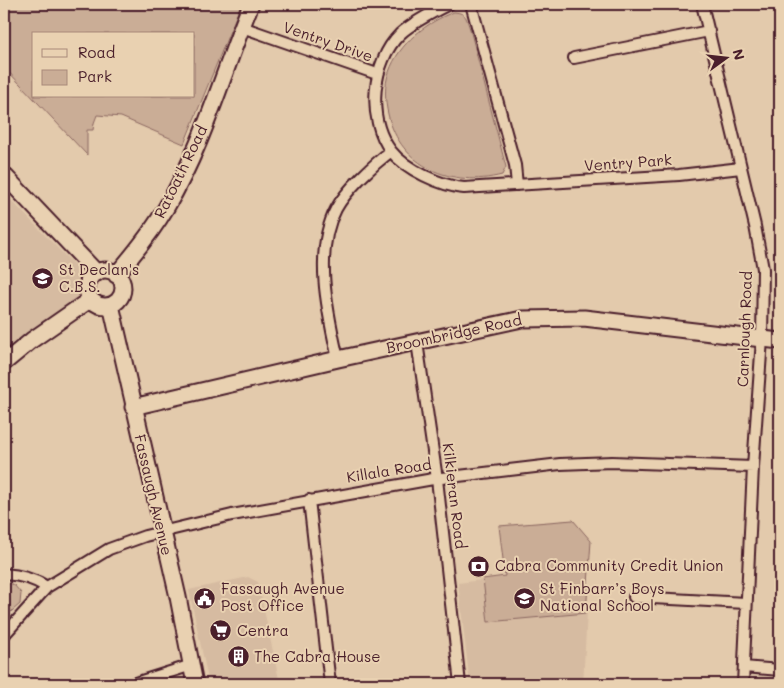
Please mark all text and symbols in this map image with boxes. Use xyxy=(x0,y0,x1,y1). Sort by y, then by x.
street label: Ventry Drive xyxy=(281,16,376,66)
legend xyxy=(32,32,195,98)
north arrow xyxy=(702,32,752,82)
text: Road xyxy=(78,42,115,62)
text: N xyxy=(728,47,750,62)
text: Park xyxy=(78,66,112,86)
street label: Ratoath Road xyxy=(149,122,211,221)
street label: Ventry Park xyxy=(583,149,673,175)
place label: St Declan's C.B.S. xyxy=(59,259,139,296)
school or university icon: St Declan's C.B.S. xyxy=(31,267,55,291)
street label: Carnlough Road xyxy=(732,271,756,387)
street label: Broombridge Road xyxy=(384,309,523,357)
street label: Fassaugh Avenue xyxy=(130,432,178,557)
street label: Kilkieran Road xyxy=(439,442,471,550)
street label: Killala Road xyxy=(345,453,433,487)
bank icon: Cabra Community Credit Union xyxy=(467,554,491,578)
place label: Cabra Community Credit Union xyxy=(495,555,723,575)
place label: Fassaugh Avenue Post Office xyxy=(221,578,345,615)
place label: St Finbarr’s Boys National School xyxy=(540,578,665,615)
public building icon: Fassaugh Avenue Post Office xyxy=(193,586,217,610)
school or university icon: St Finbarr’s Boys National School xyxy=(512,586,536,610)
supermarket icon: Centra xyxy=(209,619,233,643)
place label: Centra xyxy=(237,620,289,640)
building icon: The Cabra House xyxy=(226,645,250,669)
place label: The Cabra House xyxy=(254,646,381,666)

